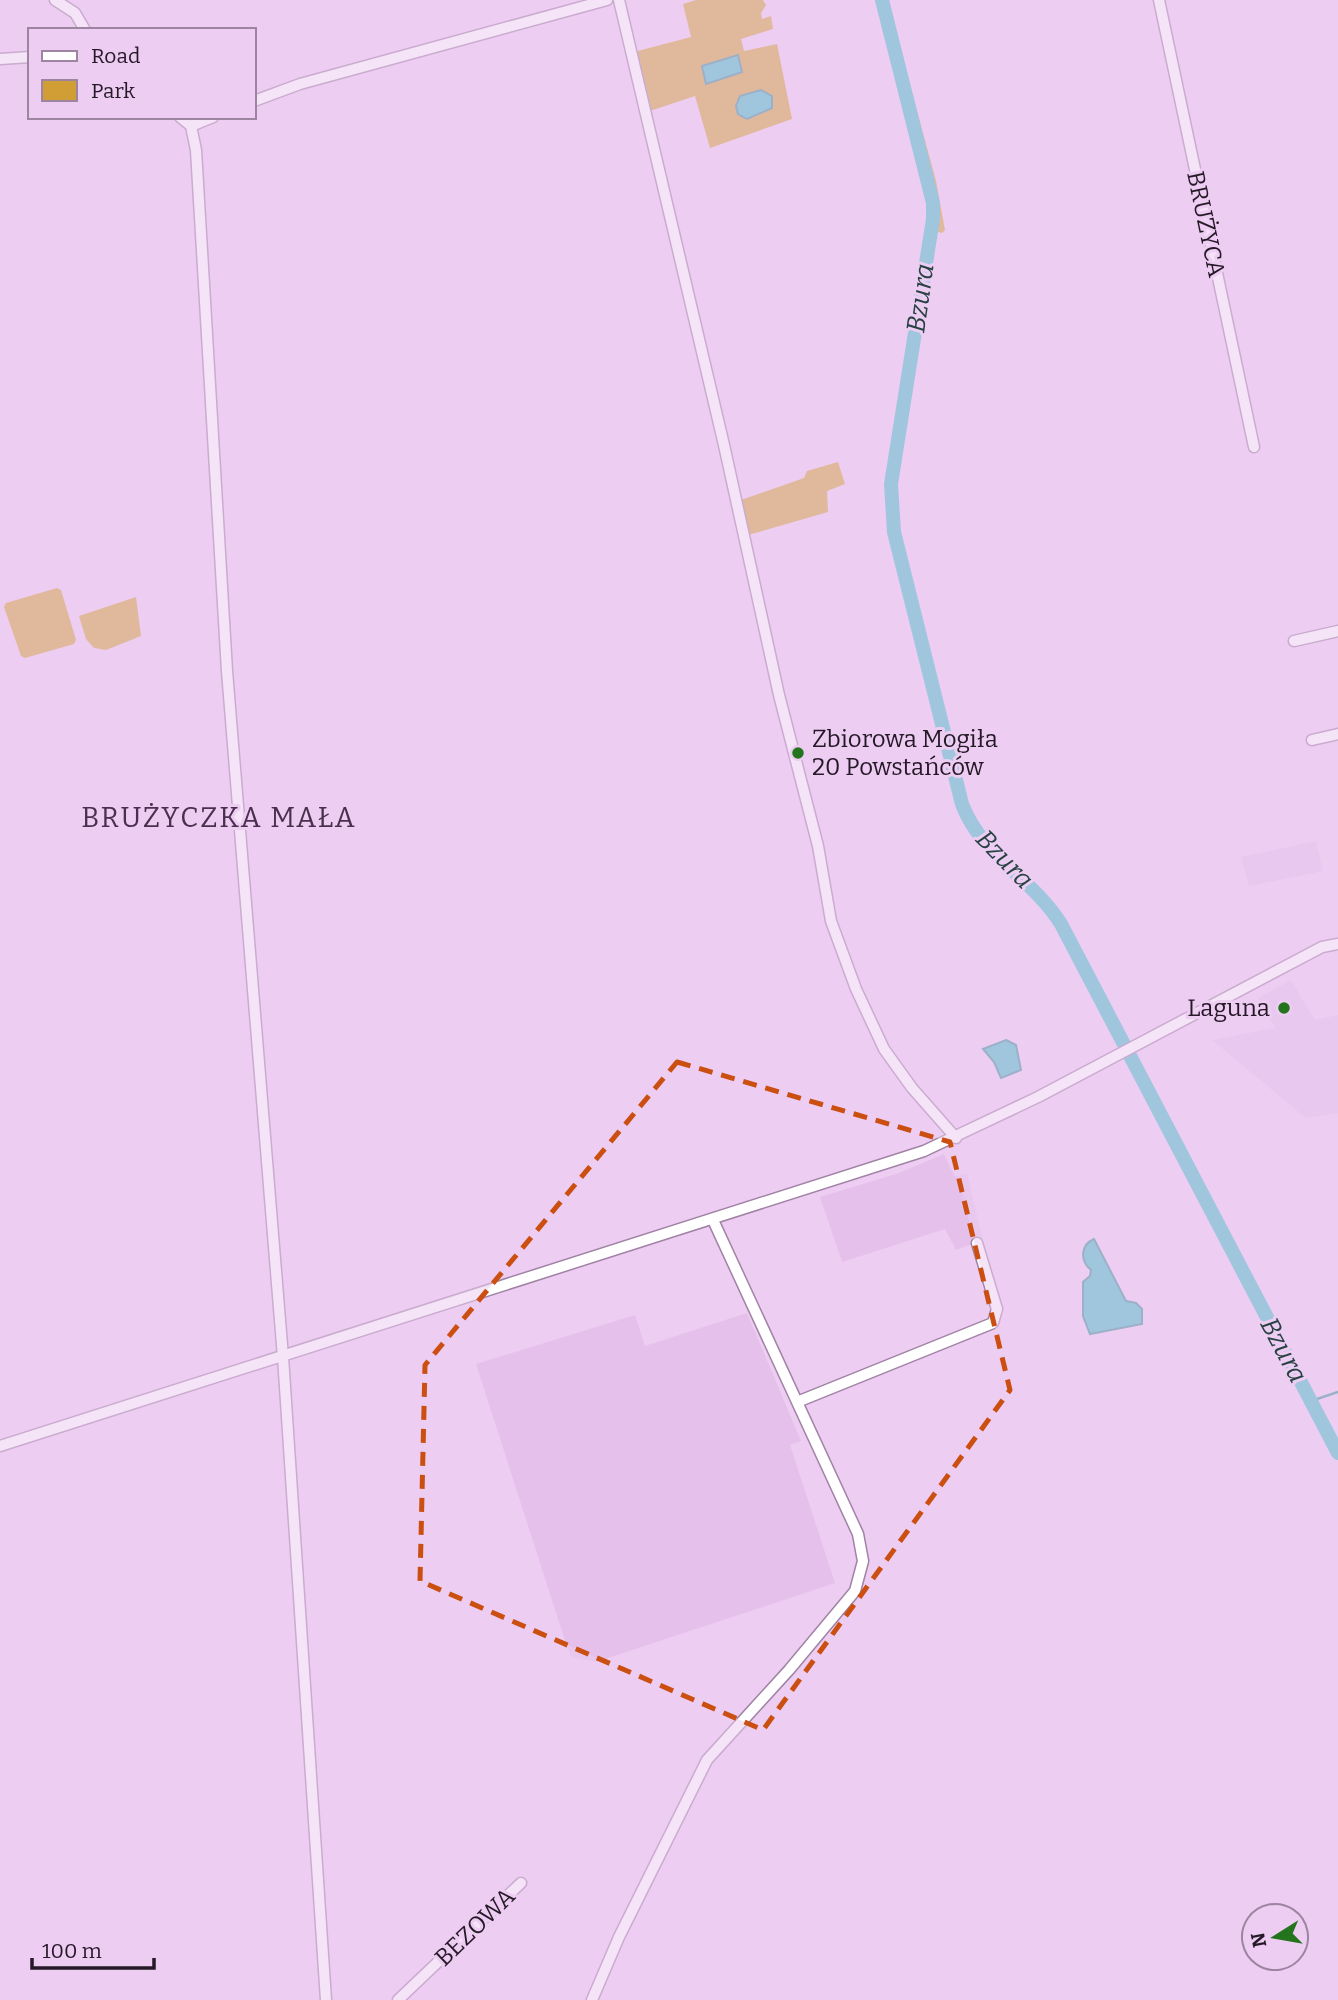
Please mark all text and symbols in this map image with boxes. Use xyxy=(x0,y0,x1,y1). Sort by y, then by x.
legend xyxy=(28,28,256,119)
text: Road xyxy=(91,43,140,69)
text: Park xyxy=(91,78,135,104)
street label: BRUŻYCA xyxy=(1181,168,1231,280)
water label: Bzura xyxy=(900,262,941,335)
place label: Zbiorowa Mogiła 20 Powstańców xyxy=(812,725,998,781)
marker: Zbiorowa Mogiła 20 Powstańców xyxy=(790,745,806,761)
district label: BRUŻYCZKA MAŁA xyxy=(81,801,357,834)
water label: Bzura xyxy=(969,824,1040,895)
place label: Laguna xyxy=(1187,994,1270,1022)
marker: Laguna xyxy=(1276,1000,1292,1016)
water label: Bzura xyxy=(1254,1312,1313,1388)
street label: BEZOWA xyxy=(429,1882,521,1972)
north arrow xyxy=(1240,1902,1310,1972)
scale bar xyxy=(32,1926,154,1970)
text: N xyxy=(1246,1930,1271,1950)
text: 100 m xyxy=(42,1938,102,1964)

